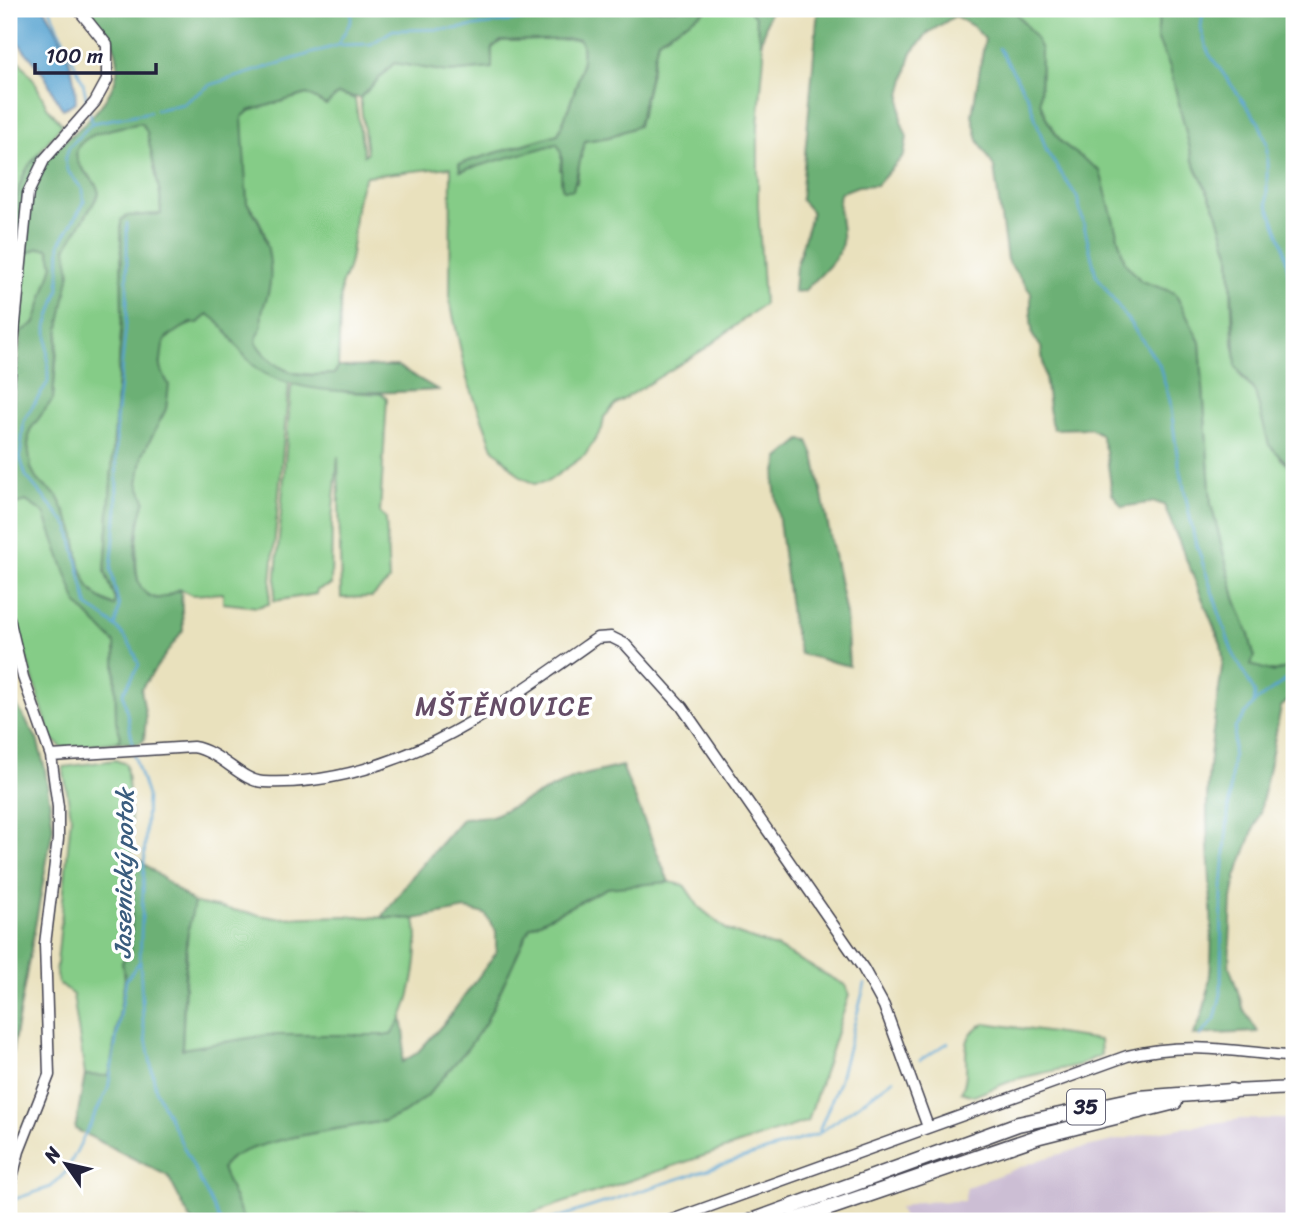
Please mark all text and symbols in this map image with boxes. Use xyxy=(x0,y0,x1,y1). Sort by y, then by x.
scale bar xyxy=(35,32,156,76)
text: 100 m xyxy=(46,37,103,75)
district label: MŠTĚNOVICE xyxy=(415,683,593,729)
water label: Jasenický potok xyxy=(102,786,147,959)
road number: 35 xyxy=(1067,1090,1105,1124)
north arrow xyxy=(32,1128,102,1198)
text: N xyxy=(34,1139,70,1170)

